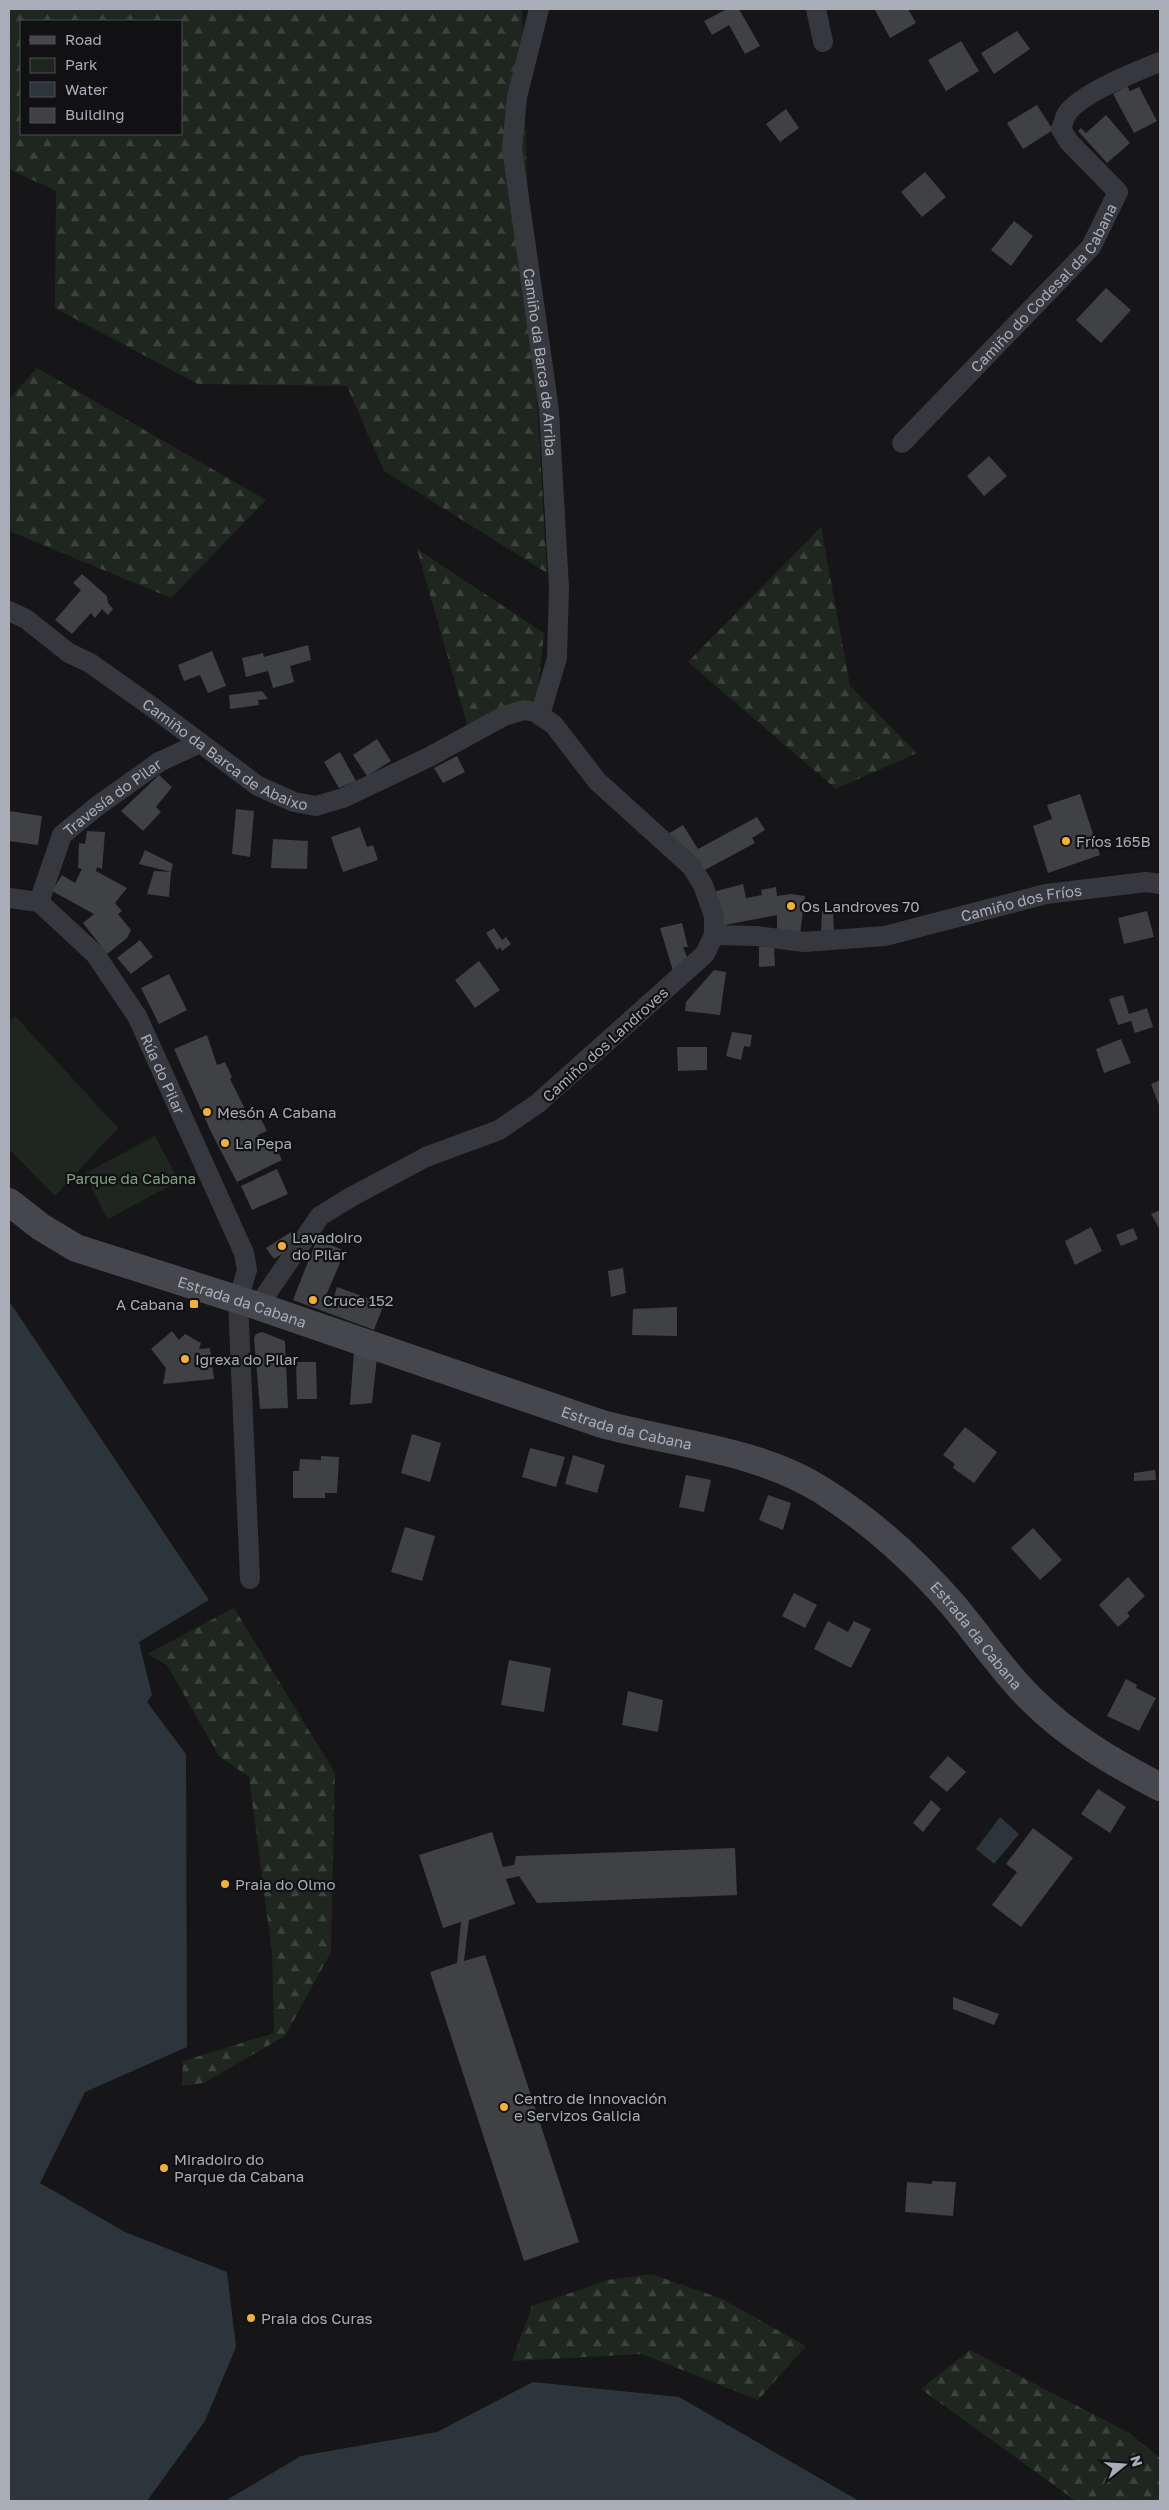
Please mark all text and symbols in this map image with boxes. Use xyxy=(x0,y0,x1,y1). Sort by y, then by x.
legend xyxy=(20,20,182,135)
text: Road xyxy=(65,30,102,48)
text: Park xyxy=(65,55,98,73)
text: Water xyxy=(65,80,108,98)
text: Building xyxy=(65,105,125,123)
street label: Camiño do Codesal da Cabana xyxy=(966,200,1120,376)
street label: Camiño da Barca de Arriba xyxy=(520,267,561,457)
street label: Camiño da Barca de Abaixo xyxy=(139,694,309,813)
street label: Travesía do Pilar xyxy=(60,754,165,839)
place label: Fríos 165B xyxy=(1076,832,1151,850)
marker: Fríos 165B xyxy=(1060,835,1072,847)
street label: Camiño dos Fríos xyxy=(959,881,1083,925)
place label: Os Landroves 70 xyxy=(801,897,920,915)
marker: Os Landroves 70 xyxy=(785,900,797,912)
street label: Camiño dos Landroves xyxy=(539,983,671,1105)
street label: Rúa do Pilar xyxy=(137,1031,189,1117)
place label: Mesón A Cabana xyxy=(217,1103,336,1121)
marker: Mesón A Cabana xyxy=(201,1106,213,1118)
place label: La Pepa xyxy=(235,1134,292,1152)
marker: La Pepa xyxy=(219,1137,231,1149)
park label: Parque da Cabana xyxy=(66,1169,196,1187)
place label: Lavadoiro do Pilar xyxy=(292,1228,362,1263)
marker: Lavadoiro do Pilar xyxy=(276,1240,288,1252)
street label: Estrada da Cabana xyxy=(176,1272,309,1331)
place label: Cruce 152 xyxy=(323,1291,393,1309)
marker: Cruce 152 xyxy=(307,1294,319,1306)
place label: A Cabana xyxy=(116,1295,184,1313)
marker: A Cabana xyxy=(188,1298,200,1310)
place label: Igrexa do Pilar xyxy=(195,1350,298,1368)
marker: Igrexa do Pilar xyxy=(179,1353,191,1365)
street label: Estrada da Cabana xyxy=(559,1402,694,1453)
street label: Estrada da Cabana xyxy=(927,1577,1026,1693)
place label: Praia do Olmo xyxy=(235,1875,335,1893)
marker: Praia do Olmo xyxy=(219,1878,231,1890)
place label: Centro de Innovación e Servizos Galicia xyxy=(514,2089,667,2124)
marker: Centro de Innovación e Servizos Galicia xyxy=(498,2101,510,2113)
place label: Miradoiro do Parque da Cabana xyxy=(174,2150,304,2185)
marker: Miradoiro do Parque da Cabana xyxy=(158,2162,170,2174)
place label: Praia dos Curas xyxy=(261,2309,373,2327)
marker: Praia dos Curas xyxy=(245,2312,257,2324)
north arrow xyxy=(1099,2440,1149,2490)
text: N xyxy=(1127,2453,1147,2469)

